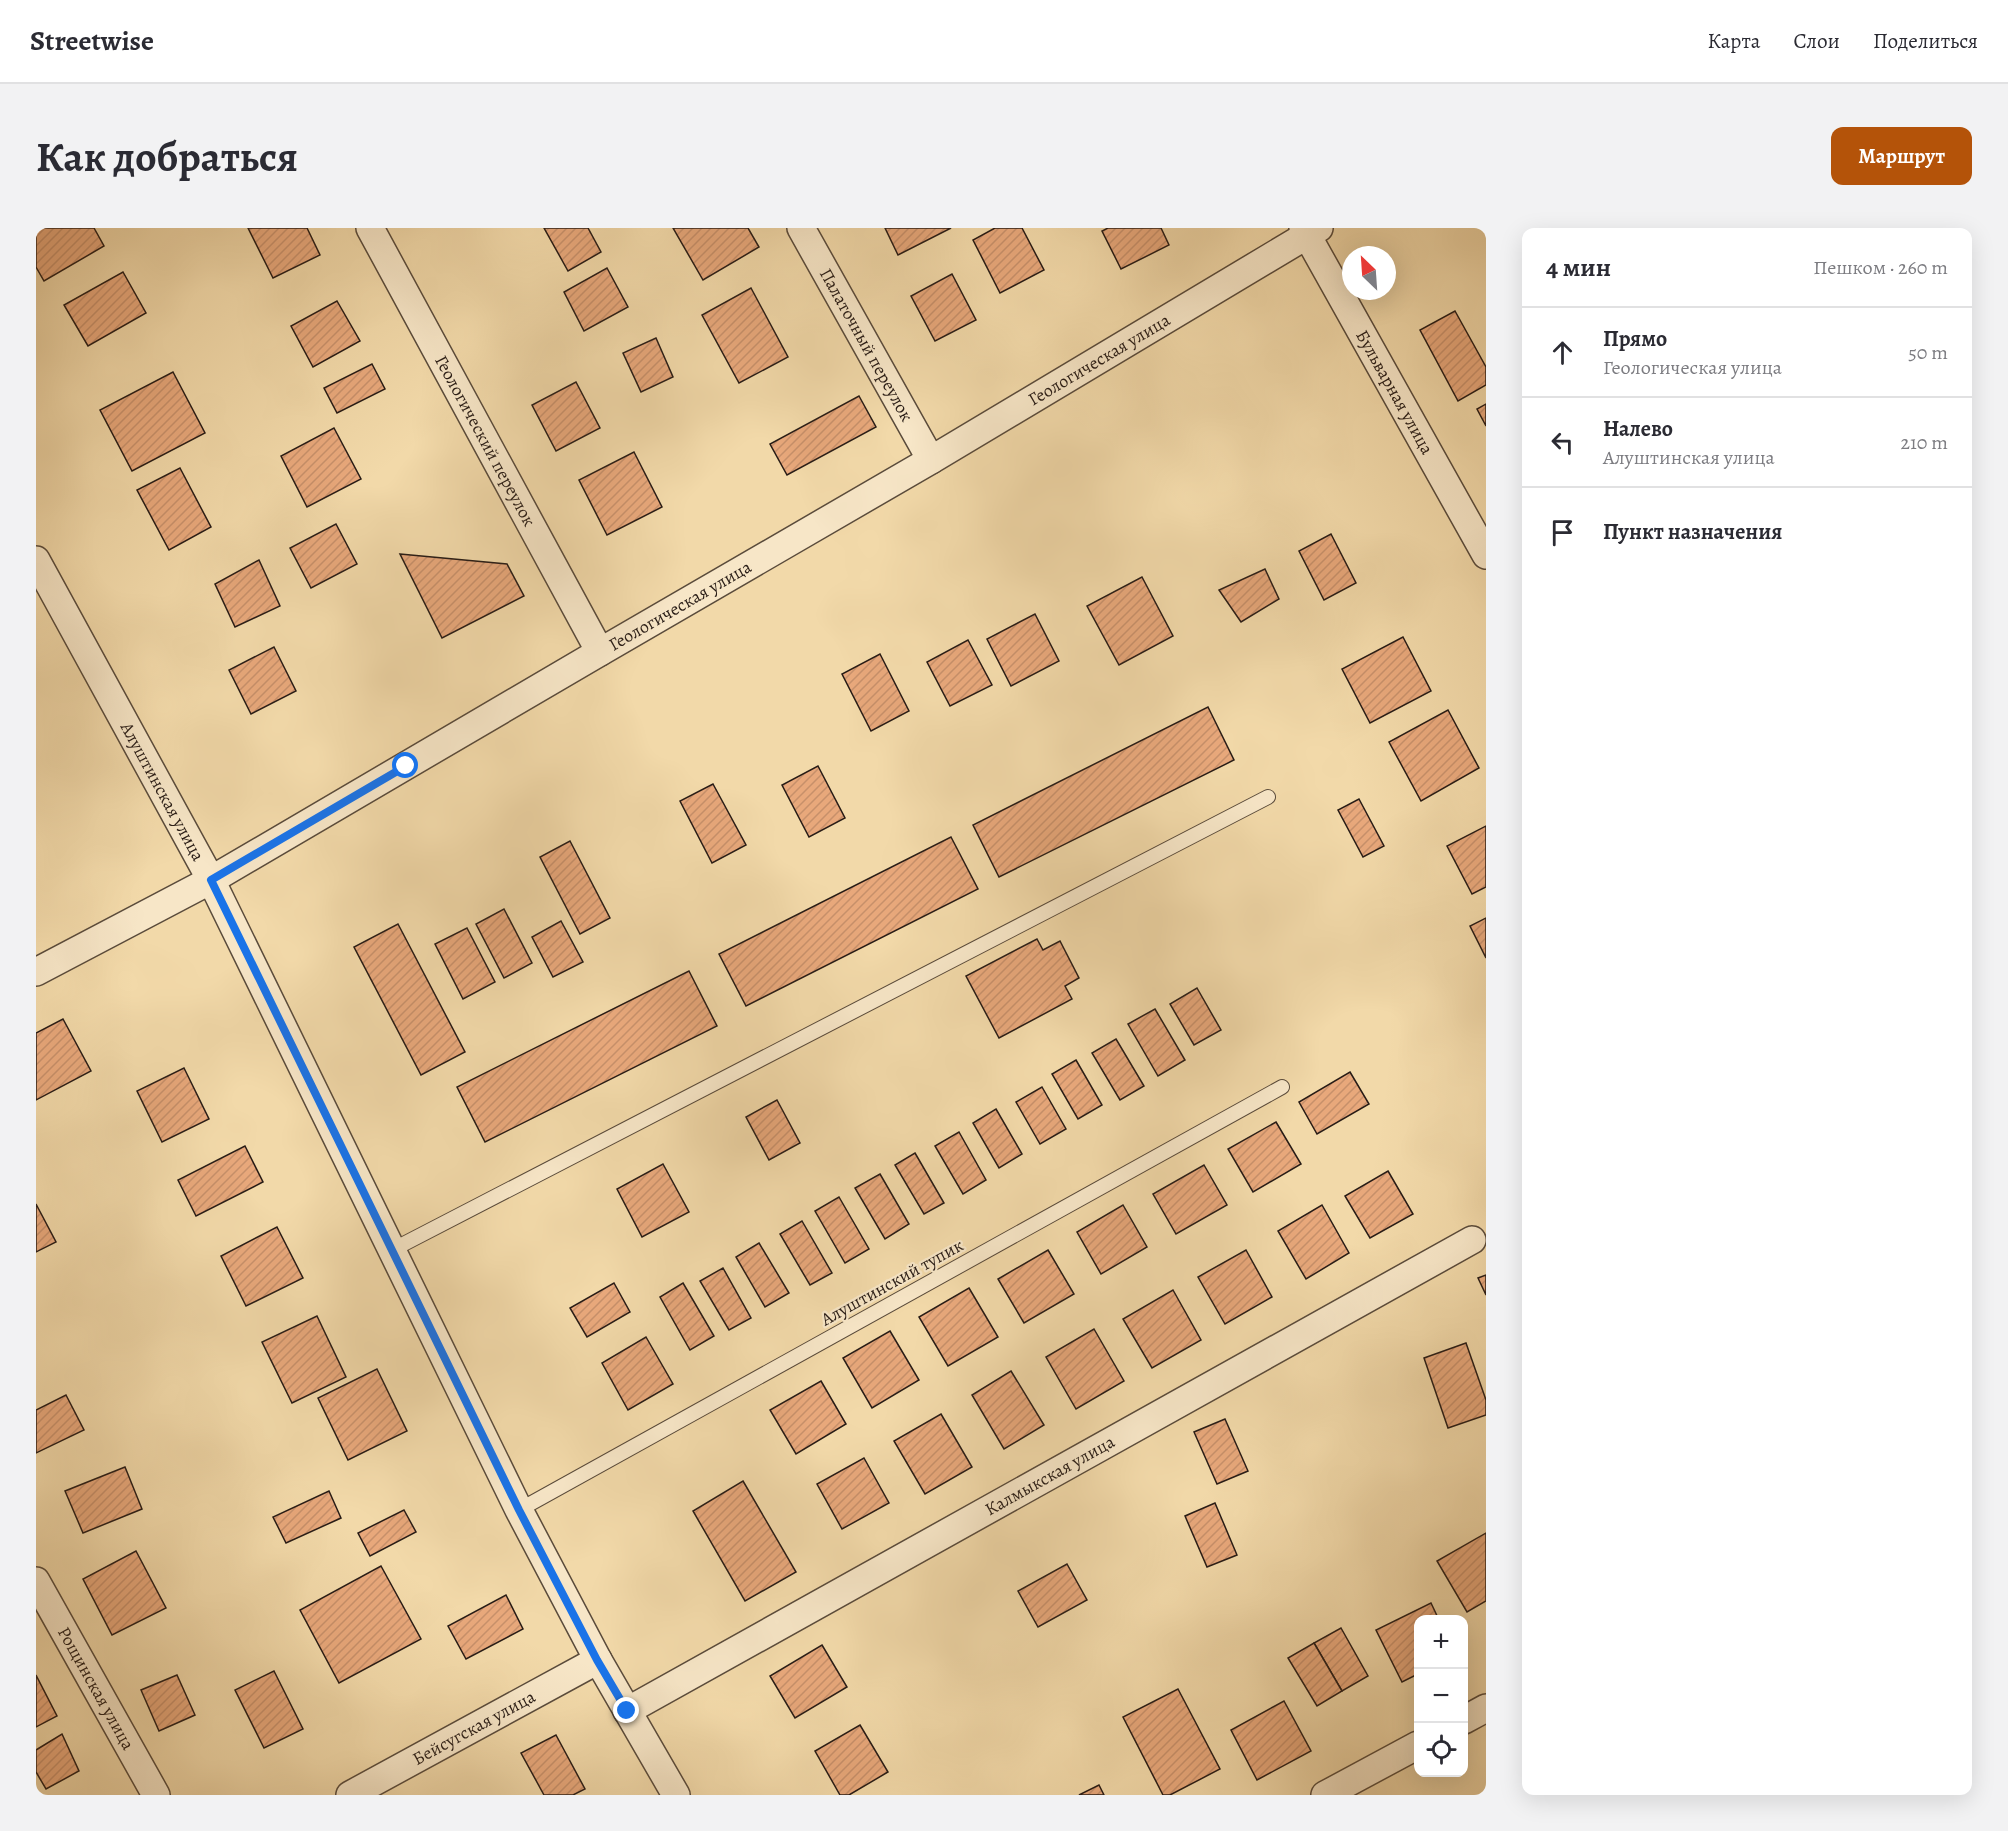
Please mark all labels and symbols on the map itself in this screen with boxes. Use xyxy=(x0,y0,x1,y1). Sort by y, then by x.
north arrow xyxy=(1342,246,1396,300)
street label: Палаточный переулок xyxy=(814,264,919,426)
street label: Геологическая улица xyxy=(1024,308,1175,411)
street label: Бульварная улица xyxy=(1350,325,1440,459)
street label: Геологический переулок xyxy=(429,351,542,531)
street label: Геологическая улица xyxy=(604,554,756,656)
street label: Алуштинская улица xyxy=(115,717,211,866)
route start xyxy=(392,752,418,778)
street label: Алуштинский тупик xyxy=(816,1233,968,1332)
street label: Калмыкская улица xyxy=(981,1429,1120,1521)
street label: Рощинская улица xyxy=(52,1622,141,1755)
street label: Бейсугская улица xyxy=(408,1684,540,1771)
route end xyxy=(613,1697,639,1723)

